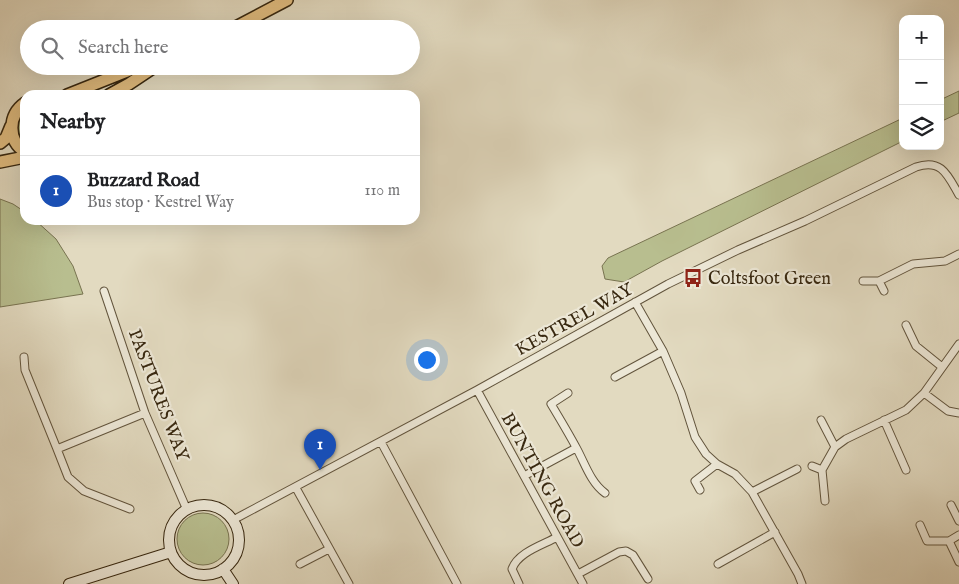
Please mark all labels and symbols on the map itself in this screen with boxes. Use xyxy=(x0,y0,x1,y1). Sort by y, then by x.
bus stop icon: Coltsfoot Green xyxy=(682,267,704,289)
place label: Coltsfoot Green xyxy=(708,268,831,291)
street label: KESTREL WAY xyxy=(512,278,638,362)
street label: PASTURES WAY xyxy=(122,326,194,465)
your location xyxy=(414,347,440,373)
street label: BUNTING ROAD xyxy=(495,409,588,552)
pin: 1 xyxy=(304,429,336,470)

